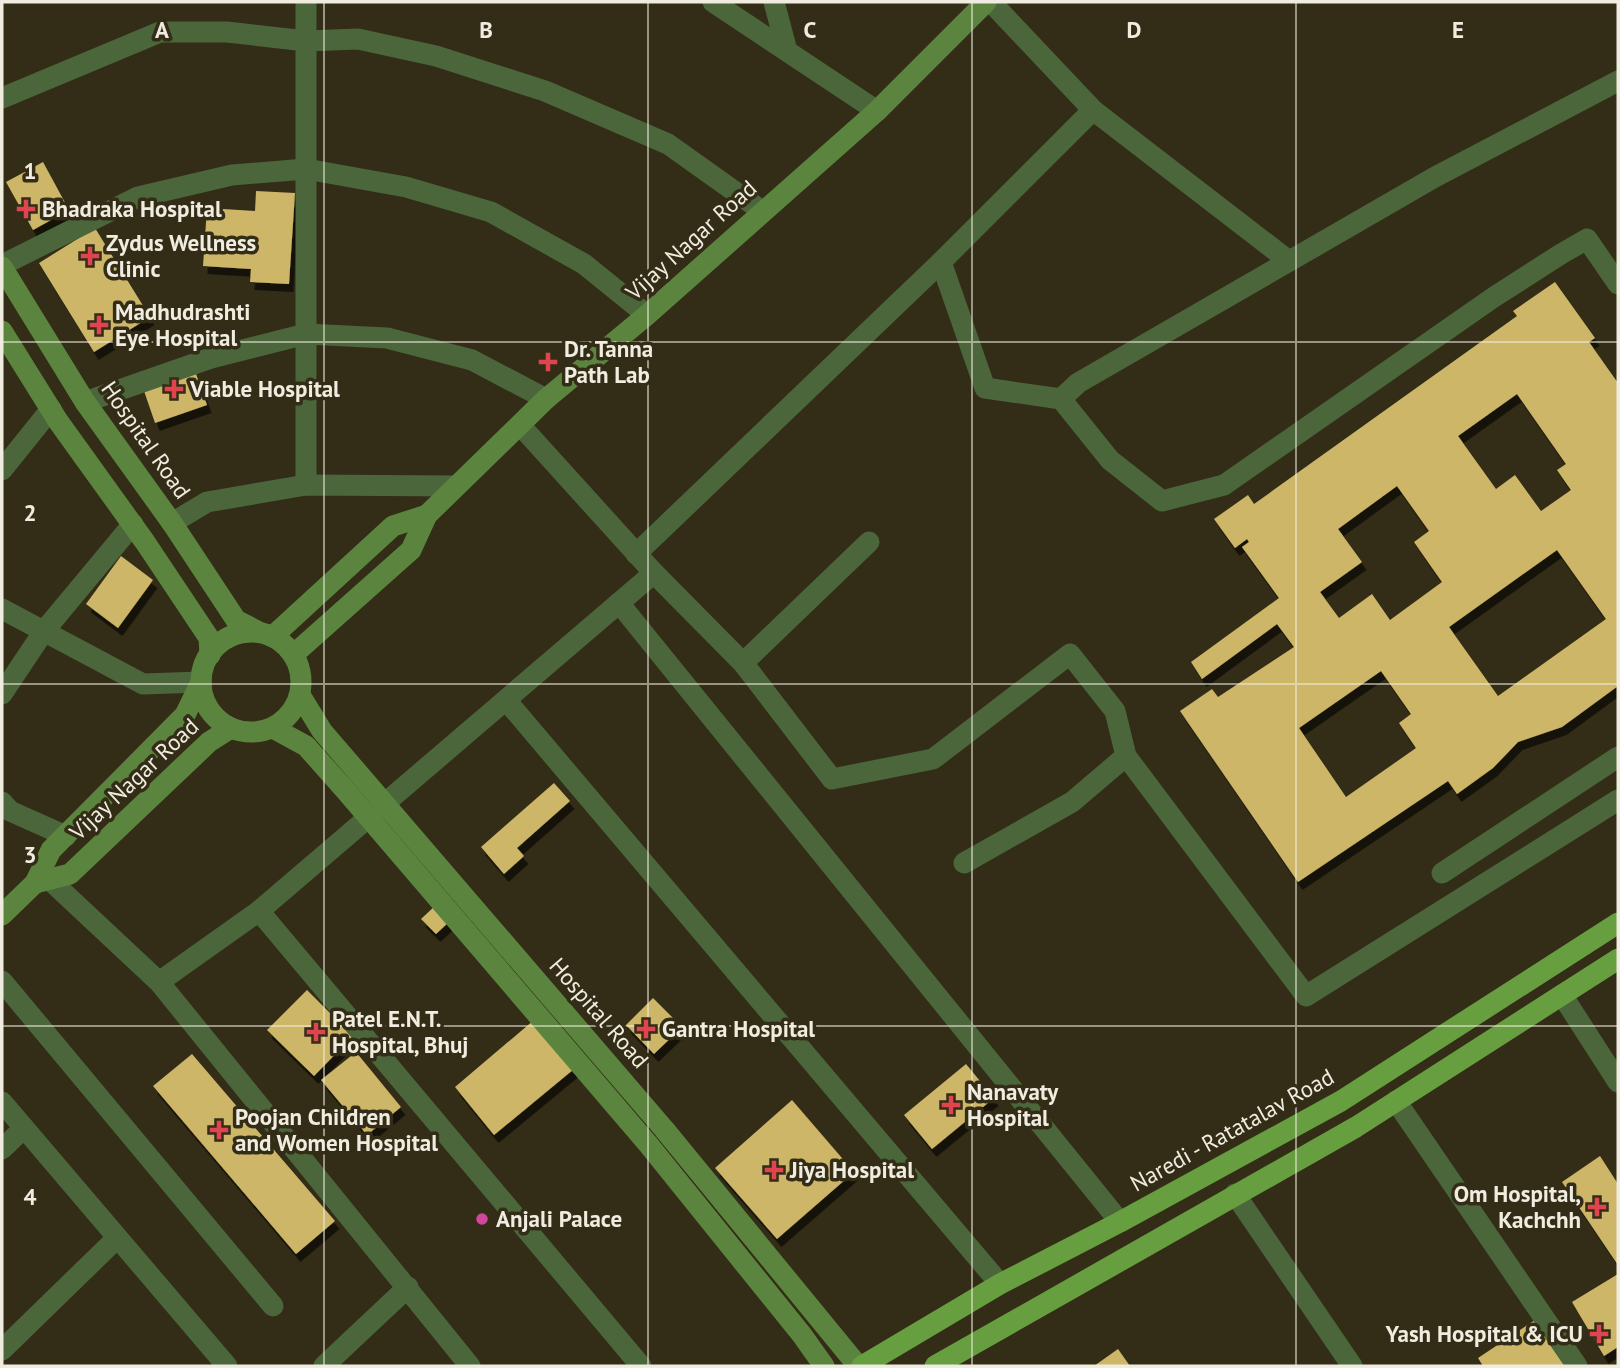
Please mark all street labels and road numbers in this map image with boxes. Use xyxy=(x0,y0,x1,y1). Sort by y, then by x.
street label: Vijay Nagar Road xyxy=(618,173,762,307)
street label: Hospital Road xyxy=(95,375,198,504)
street label: Vijay Nagar Road xyxy=(62,711,204,847)
street label: Hospital Road xyxy=(544,952,655,1074)
street label: Naredi - Ratatalav Road xyxy=(1125,1062,1339,1198)

